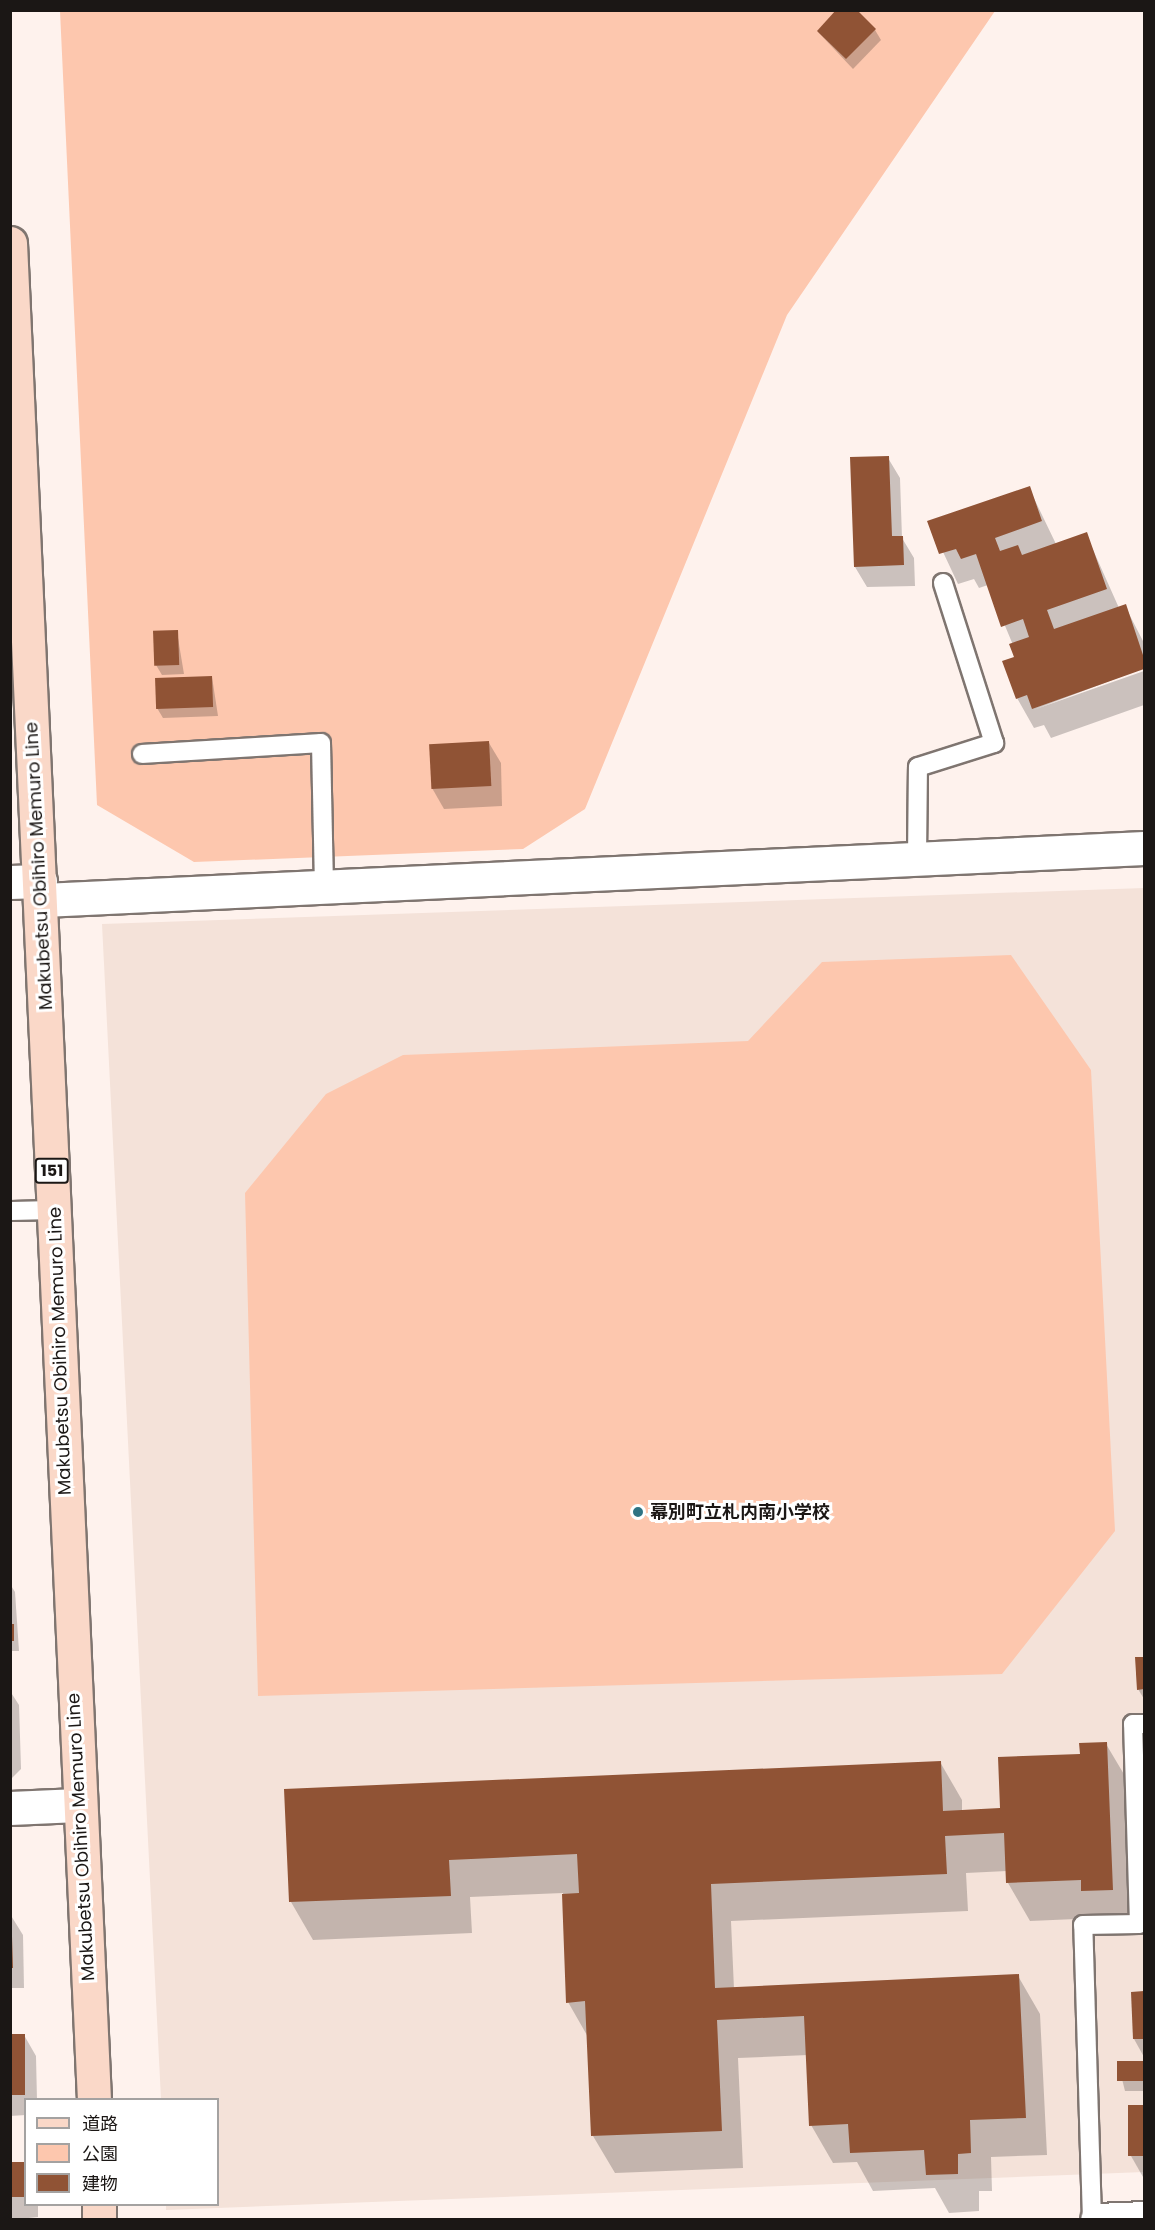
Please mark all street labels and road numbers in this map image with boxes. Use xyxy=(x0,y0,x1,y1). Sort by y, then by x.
street label: Makubetsu Obihiro Memuro Line xyxy=(21,721,57,1011)
road number: 151 xyxy=(34,1158,70,1184)
street label: Makubetsu Obihiro Memuro Line xyxy=(44,1206,76,1496)
street label: Makubetsu Obihiro Memuro Line xyxy=(63,1692,99,1982)

